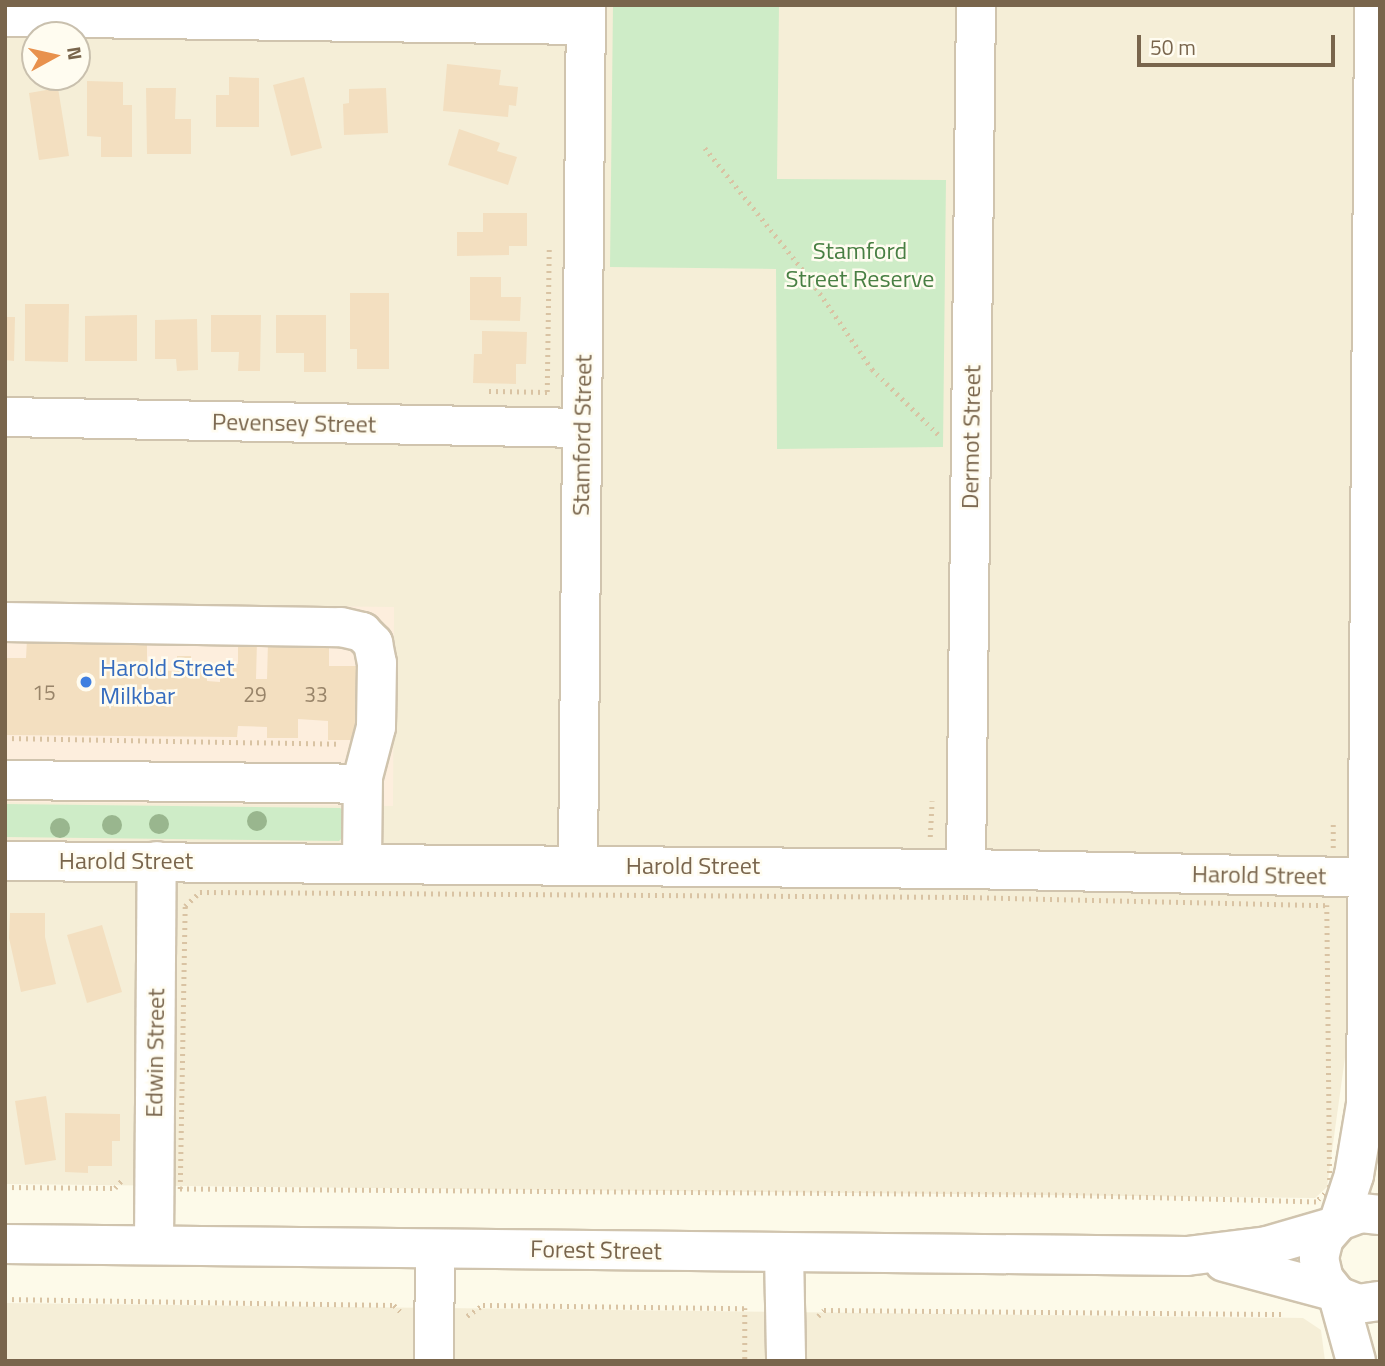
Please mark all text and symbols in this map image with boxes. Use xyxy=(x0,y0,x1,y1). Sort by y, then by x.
north arrow xyxy=(21,21,91,91)
scale bar xyxy=(1140,21,1338,65)
text: 50 m xyxy=(1150,31,1196,63)
text: N xyxy=(60,45,91,62)
park label: Stamford Street Reserve xyxy=(786,237,934,293)
street label: Stamford Street xyxy=(566,354,598,516)
street label: Dermot Street xyxy=(955,365,987,509)
street label: Pevensey Street xyxy=(212,407,376,439)
place label: Harold Street Milkbar xyxy=(100,654,234,710)
marker: Harold Street Milkbar xyxy=(78,674,94,690)
house number: 15 xyxy=(32,679,56,705)
house number: 29 xyxy=(243,681,267,707)
house number: 33 xyxy=(304,681,328,707)
street label: Harold Street xyxy=(59,847,193,875)
street label: Harold Street xyxy=(626,852,760,880)
street label: Harold Street xyxy=(1192,859,1326,891)
street label: Edwin Street xyxy=(139,988,171,1118)
street label: Forest Street xyxy=(530,1234,662,1266)

